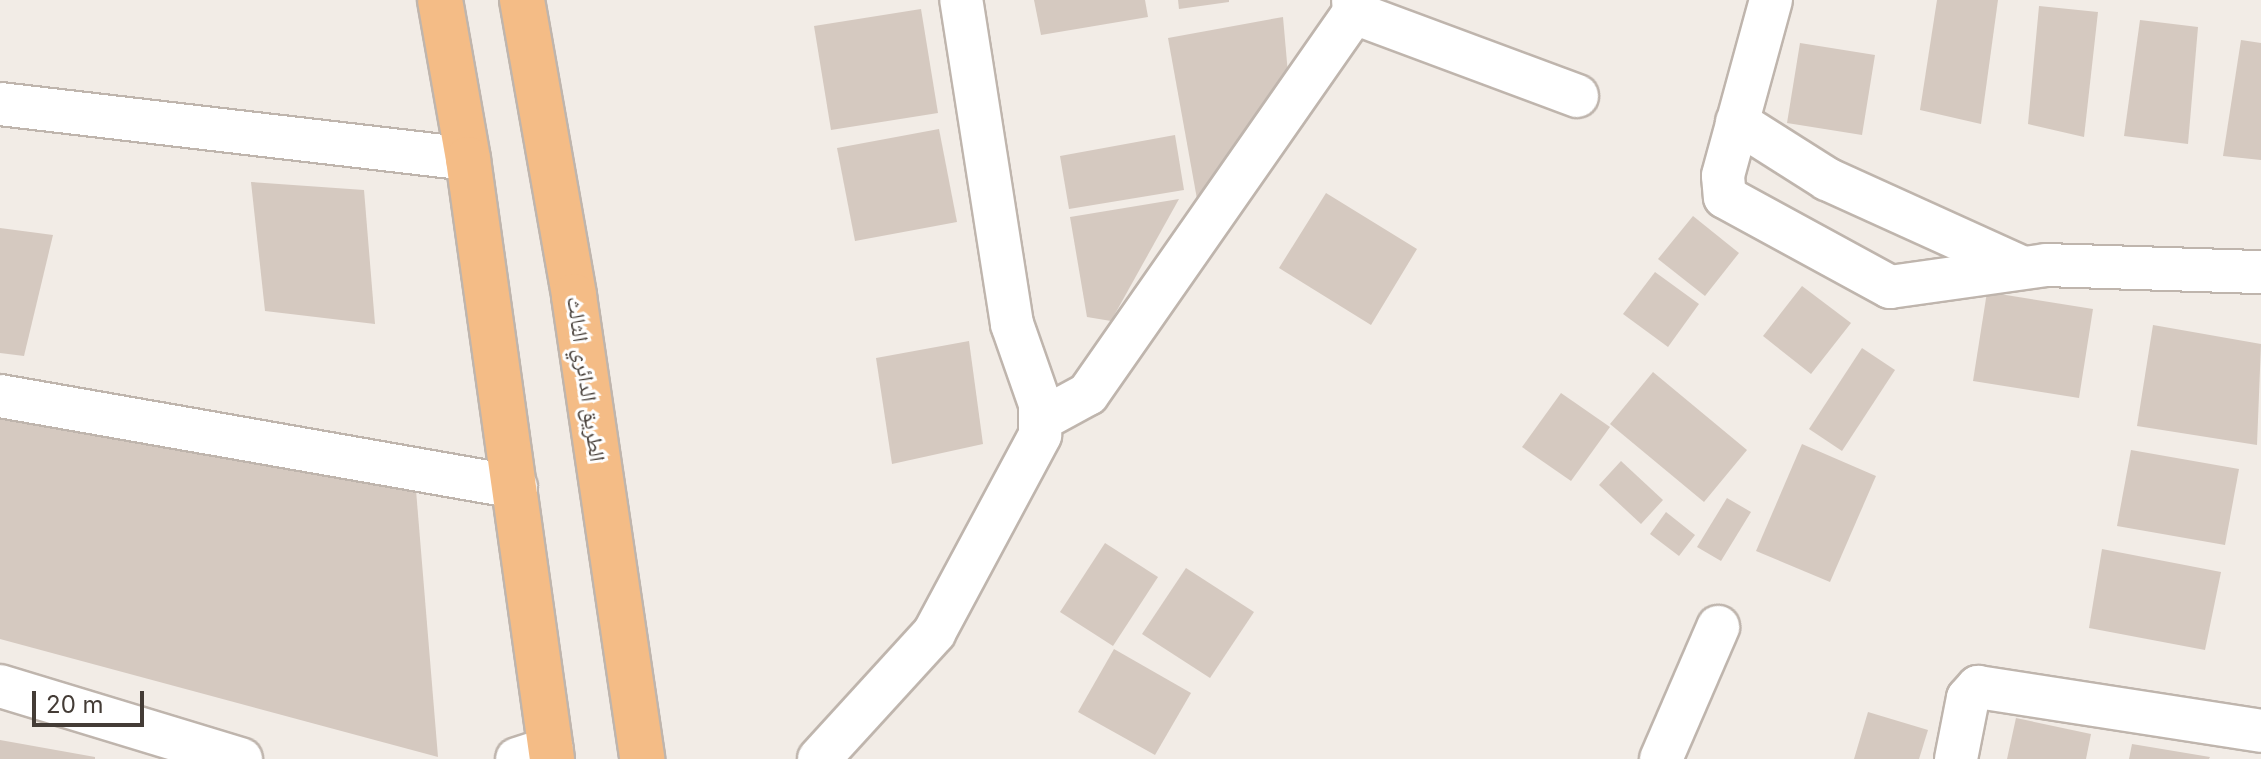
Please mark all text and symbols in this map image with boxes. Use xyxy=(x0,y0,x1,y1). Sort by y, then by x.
street label: الطريق الدائري الثالث xyxy=(561,295,611,463)
scale bar xyxy=(36,675,148,725)
text: 20 m xyxy=(46,690,104,719)

